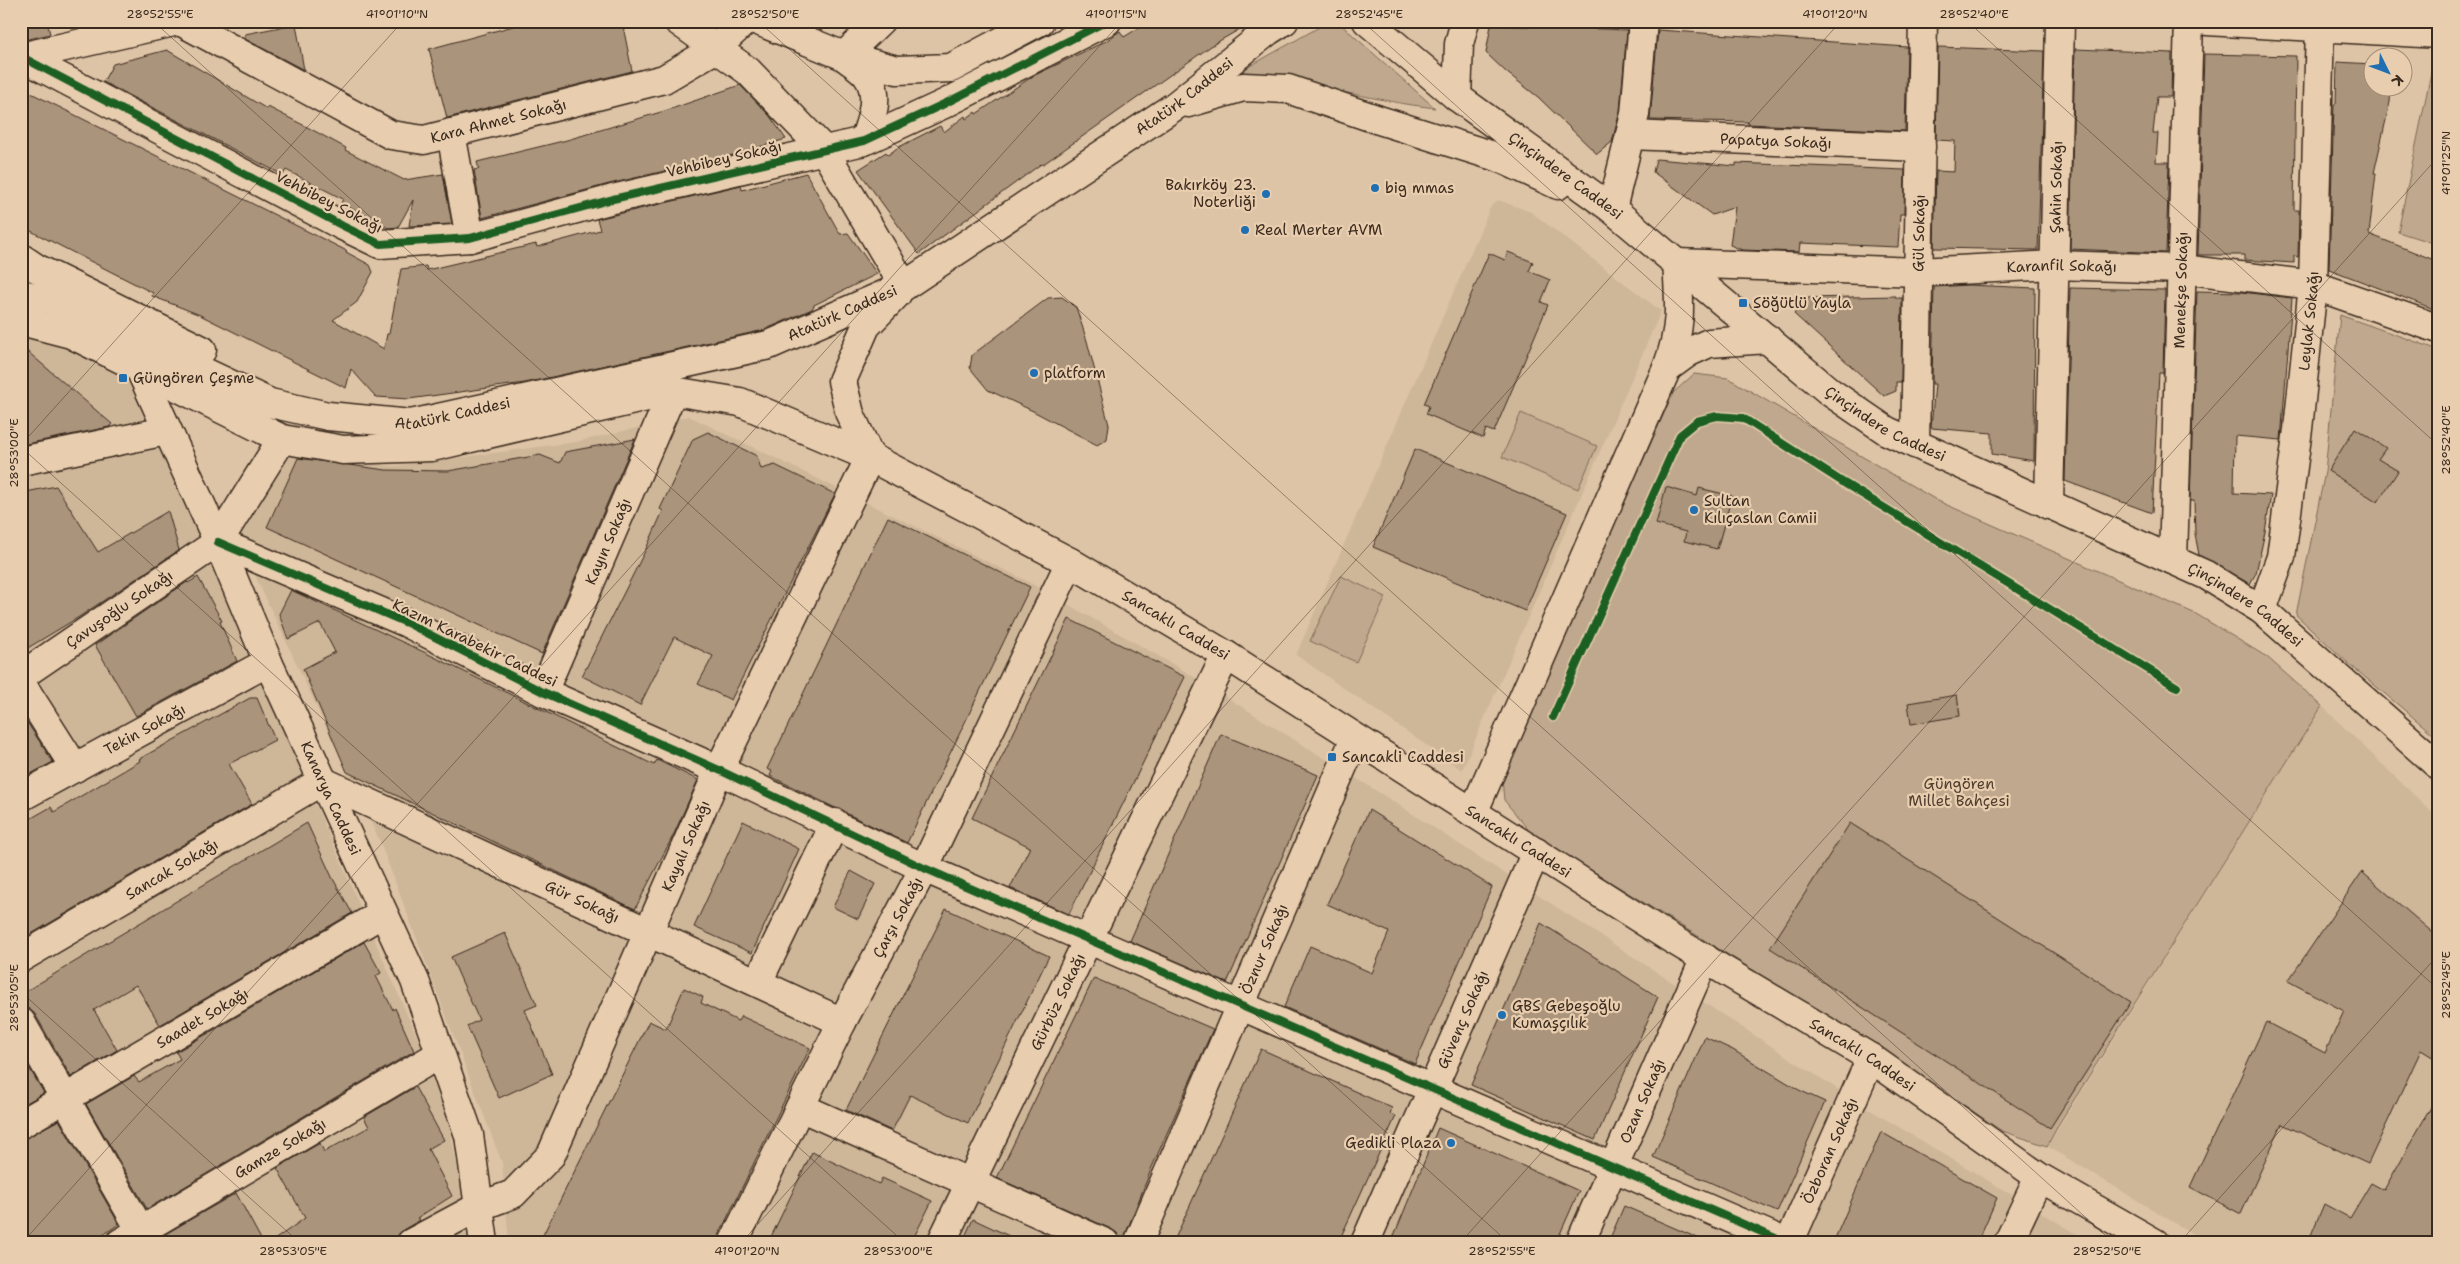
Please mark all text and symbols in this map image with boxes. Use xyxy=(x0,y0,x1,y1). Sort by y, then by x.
text: 28°52'55"E xyxy=(126,6,194,22)
text: 41°01'10"N xyxy=(366,6,428,22)
text: 28°52'50"E xyxy=(731,6,799,22)
text: 41°01'15"N xyxy=(1085,6,1147,22)
text: 28°52'45"E xyxy=(1335,6,1403,22)
text: 41°01'20"N xyxy=(1802,6,1868,22)
text: 28°52'40"E xyxy=(1939,6,2009,22)
north arrow xyxy=(2362,48,2412,98)
street label: Atatürk Caddesi xyxy=(1131,53,1238,140)
text: K xyxy=(2387,71,2408,91)
street label: Kara Ahmet Sokağı xyxy=(428,94,569,148)
street label: Çinçindere Caddesi xyxy=(1504,127,1627,224)
street label: Papatya Sokağı xyxy=(1720,129,1832,153)
text: 41°01'25"N xyxy=(2438,131,2454,195)
street label: Vehbibey Sokağı xyxy=(664,136,784,182)
street label: Şahin Sokağı xyxy=(2045,140,2067,234)
street label: Vehbibey Sokağı xyxy=(272,166,386,238)
place label: Bakırköy 23. Noterliği xyxy=(1165,175,1256,212)
place label: big mmas xyxy=(1385,178,1455,198)
marker: big mmas xyxy=(1369,182,1381,194)
marker: Bakırköy 23. Noterliği xyxy=(1260,188,1272,200)
street label: Gül Sokağı xyxy=(1908,194,1930,272)
place label: Real Merter AVM xyxy=(1255,220,1383,240)
marker: Real Merter AVM xyxy=(1239,224,1251,236)
street label: Menekşe Sokağı xyxy=(2169,231,2193,349)
street label: Karanfil Sokağı xyxy=(2006,255,2117,277)
street label: Leylak Sokağı xyxy=(2294,271,2323,372)
street label: Atatürk Caddesi xyxy=(784,280,900,346)
place label: Söğütlü Yayla xyxy=(1753,293,1852,313)
marker: Söğütlü Yayla xyxy=(1737,297,1749,309)
place label: platform xyxy=(1044,363,1106,383)
marker: platform xyxy=(1028,367,1040,379)
place label: Güngören Çeşme xyxy=(133,368,255,388)
marker: Güngören Çeşme xyxy=(117,372,129,384)
street label: Çinçindere Caddesi xyxy=(1821,381,1949,466)
street label: Atatürk Caddesi xyxy=(394,392,512,434)
text: 28°52'40"E xyxy=(2438,405,2454,475)
text: 28°53'00"E xyxy=(6,418,22,488)
place label: Sultan Kılıçaslan Camii xyxy=(1704,491,1817,528)
street label: Kayın Sokağı xyxy=(580,495,636,588)
marker: Sultan Kılıçaslan Camii xyxy=(1688,504,1700,516)
street label: Çinçindere Caddesi xyxy=(2184,558,2307,652)
street label: Çavuşoğlu Sokağı xyxy=(62,565,177,653)
street label: Sancaklı Caddesi xyxy=(1118,585,1234,665)
street label: Kazım Karabekir Caddesi xyxy=(389,594,561,692)
street label: Tekin Sokağı xyxy=(100,699,189,760)
street label: Kanarya Caddesi xyxy=(296,738,366,858)
place label: Sancakli Caddesi xyxy=(1342,747,1464,767)
marker: Sancakli Caddesi xyxy=(1326,751,1338,763)
park label: Güngören Millet Bahçesi xyxy=(1908,774,2010,811)
street label: Kayalı Sokağı xyxy=(657,797,715,895)
street label: Sancaklı Caddesi xyxy=(1461,800,1575,883)
street label: Sancak Sokağı xyxy=(122,834,222,904)
street label: Çarşı Sokağı xyxy=(868,873,927,961)
street label: Gür Sokağı xyxy=(542,876,623,927)
street label: Öznur Sokağı xyxy=(1236,901,1293,997)
street label: Gürbüz Sokağı xyxy=(1026,950,1090,1054)
text: 28°52'45"E xyxy=(2438,951,2454,1019)
text: 28°53'05"E xyxy=(6,964,22,1032)
street label: Güvenç Sokağı xyxy=(1432,967,1493,1072)
street label: Saadet Sokağı xyxy=(153,983,252,1053)
place label: GBS Gebeşoğlu Kumaşçılık xyxy=(1512,996,1621,1033)
marker: GBS Gebeşoğlu Kumaşçılık xyxy=(1496,1009,1508,1021)
street label: Sancaklı Caddesi xyxy=(1806,1014,1919,1096)
street label: Ozan Sokağı xyxy=(1615,1056,1670,1147)
street label: Özboran Sokağı xyxy=(1798,1094,1862,1207)
street label: Gamze Sokağı xyxy=(231,1114,330,1183)
place label: Gedikli Plaza xyxy=(1345,1133,1442,1153)
marker: Gedikli Plaza xyxy=(1445,1137,1457,1149)
text: 28°53'05"E xyxy=(259,1243,327,1259)
text: 41°01'20"N xyxy=(714,1243,780,1259)
text: 28°53'00"E xyxy=(863,1243,933,1259)
text: 28°52'55"E xyxy=(1468,1243,1536,1259)
text: 28°52'50"E xyxy=(2073,1243,2141,1259)

